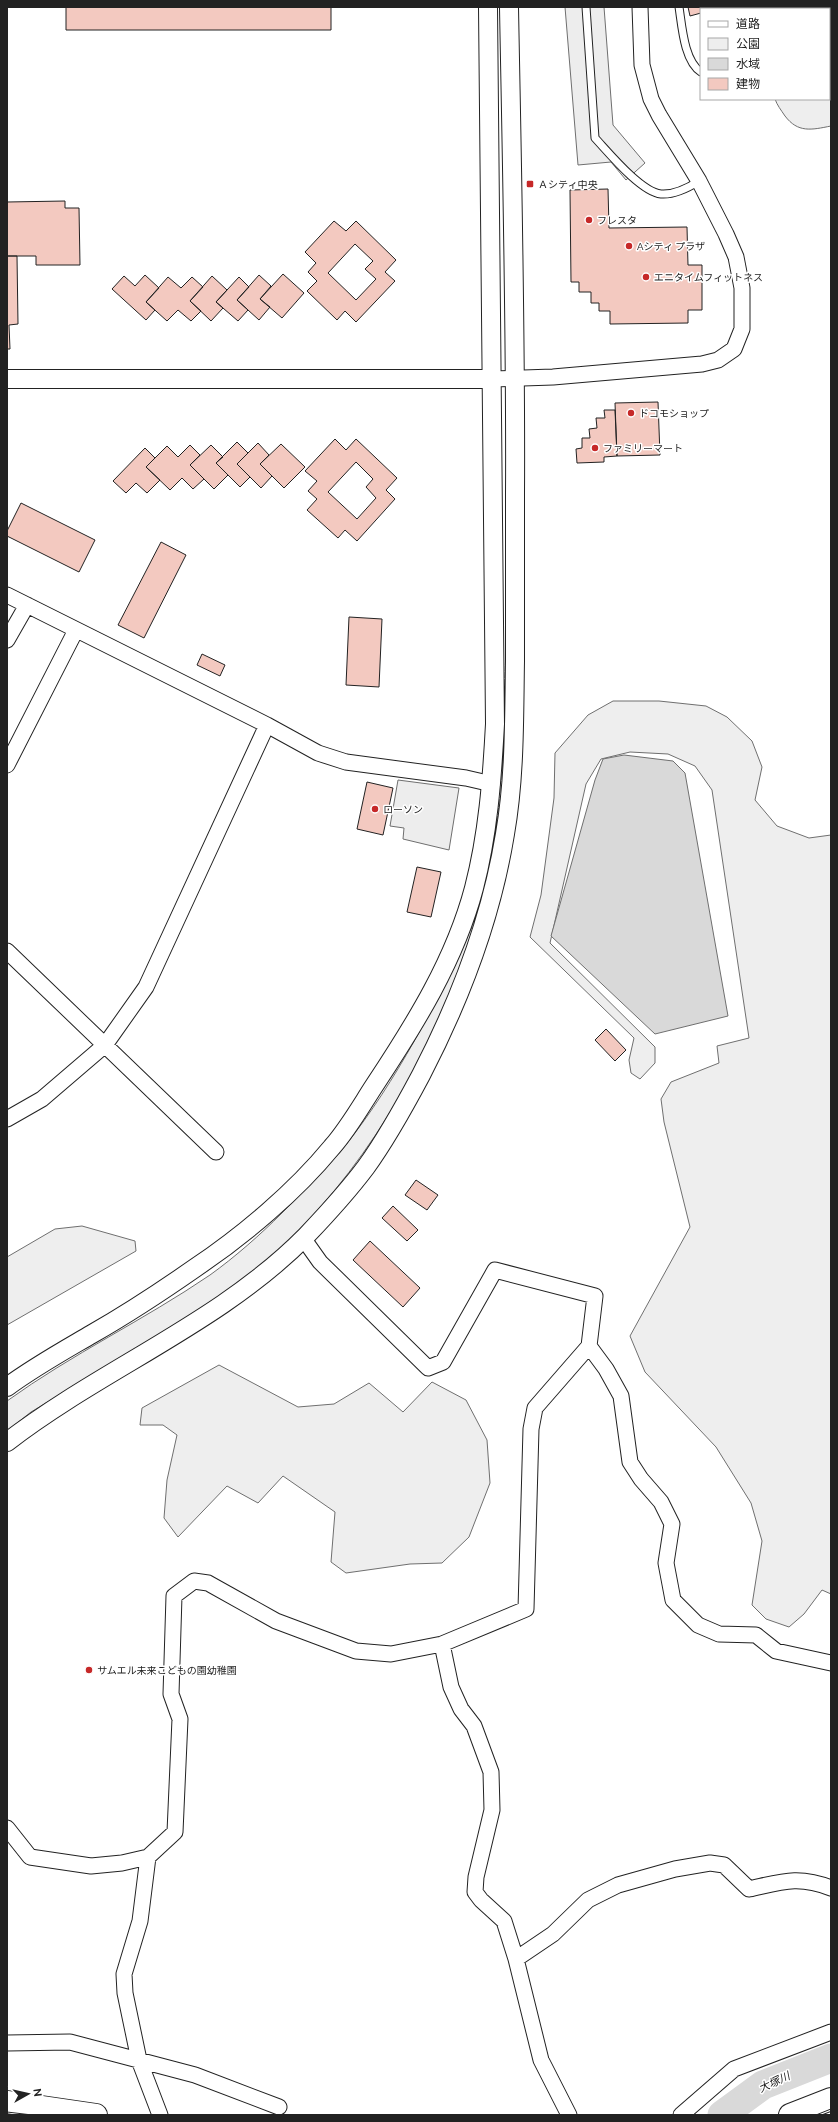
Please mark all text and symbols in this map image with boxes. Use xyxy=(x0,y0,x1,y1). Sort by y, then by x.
legend xyxy=(700,8,830,100)
text: 道路 xyxy=(736,17,760,30)
text: 公園 xyxy=(736,37,760,50)
text: 水域 xyxy=(736,57,760,70)
text: 建物 xyxy=(736,77,760,90)
marker: Ａシティ中央 xyxy=(525,179,535,189)
place label: Ａシティ中央 xyxy=(538,179,598,190)
marker: フレスタ xyxy=(584,215,594,225)
place label: フレスタ xyxy=(597,215,637,226)
marker: Aシティ プラザ xyxy=(624,241,634,251)
place label: Aシティ プラザ xyxy=(637,241,705,252)
marker: エニタイムフィットネス xyxy=(641,272,651,282)
place label: エニタイムフィットネス xyxy=(654,272,763,283)
marker: ドコモショップ xyxy=(626,408,636,418)
place label: ドコモショップ xyxy=(639,408,709,419)
marker: ファミリーマート xyxy=(590,443,600,453)
place label: ファミリーマート xyxy=(603,443,683,454)
marker: ローソン xyxy=(370,804,380,814)
place label: ローソン xyxy=(383,804,423,815)
marker: サムエル未来こどもの園幼稚園 xyxy=(84,1665,94,1675)
place label: サムエル未来こどもの園幼稚園 xyxy=(97,1665,237,1676)
water label: 大塚川 xyxy=(757,2069,792,2094)
north arrow xyxy=(8,2074,48,2114)
text: N xyxy=(31,2088,44,2098)

